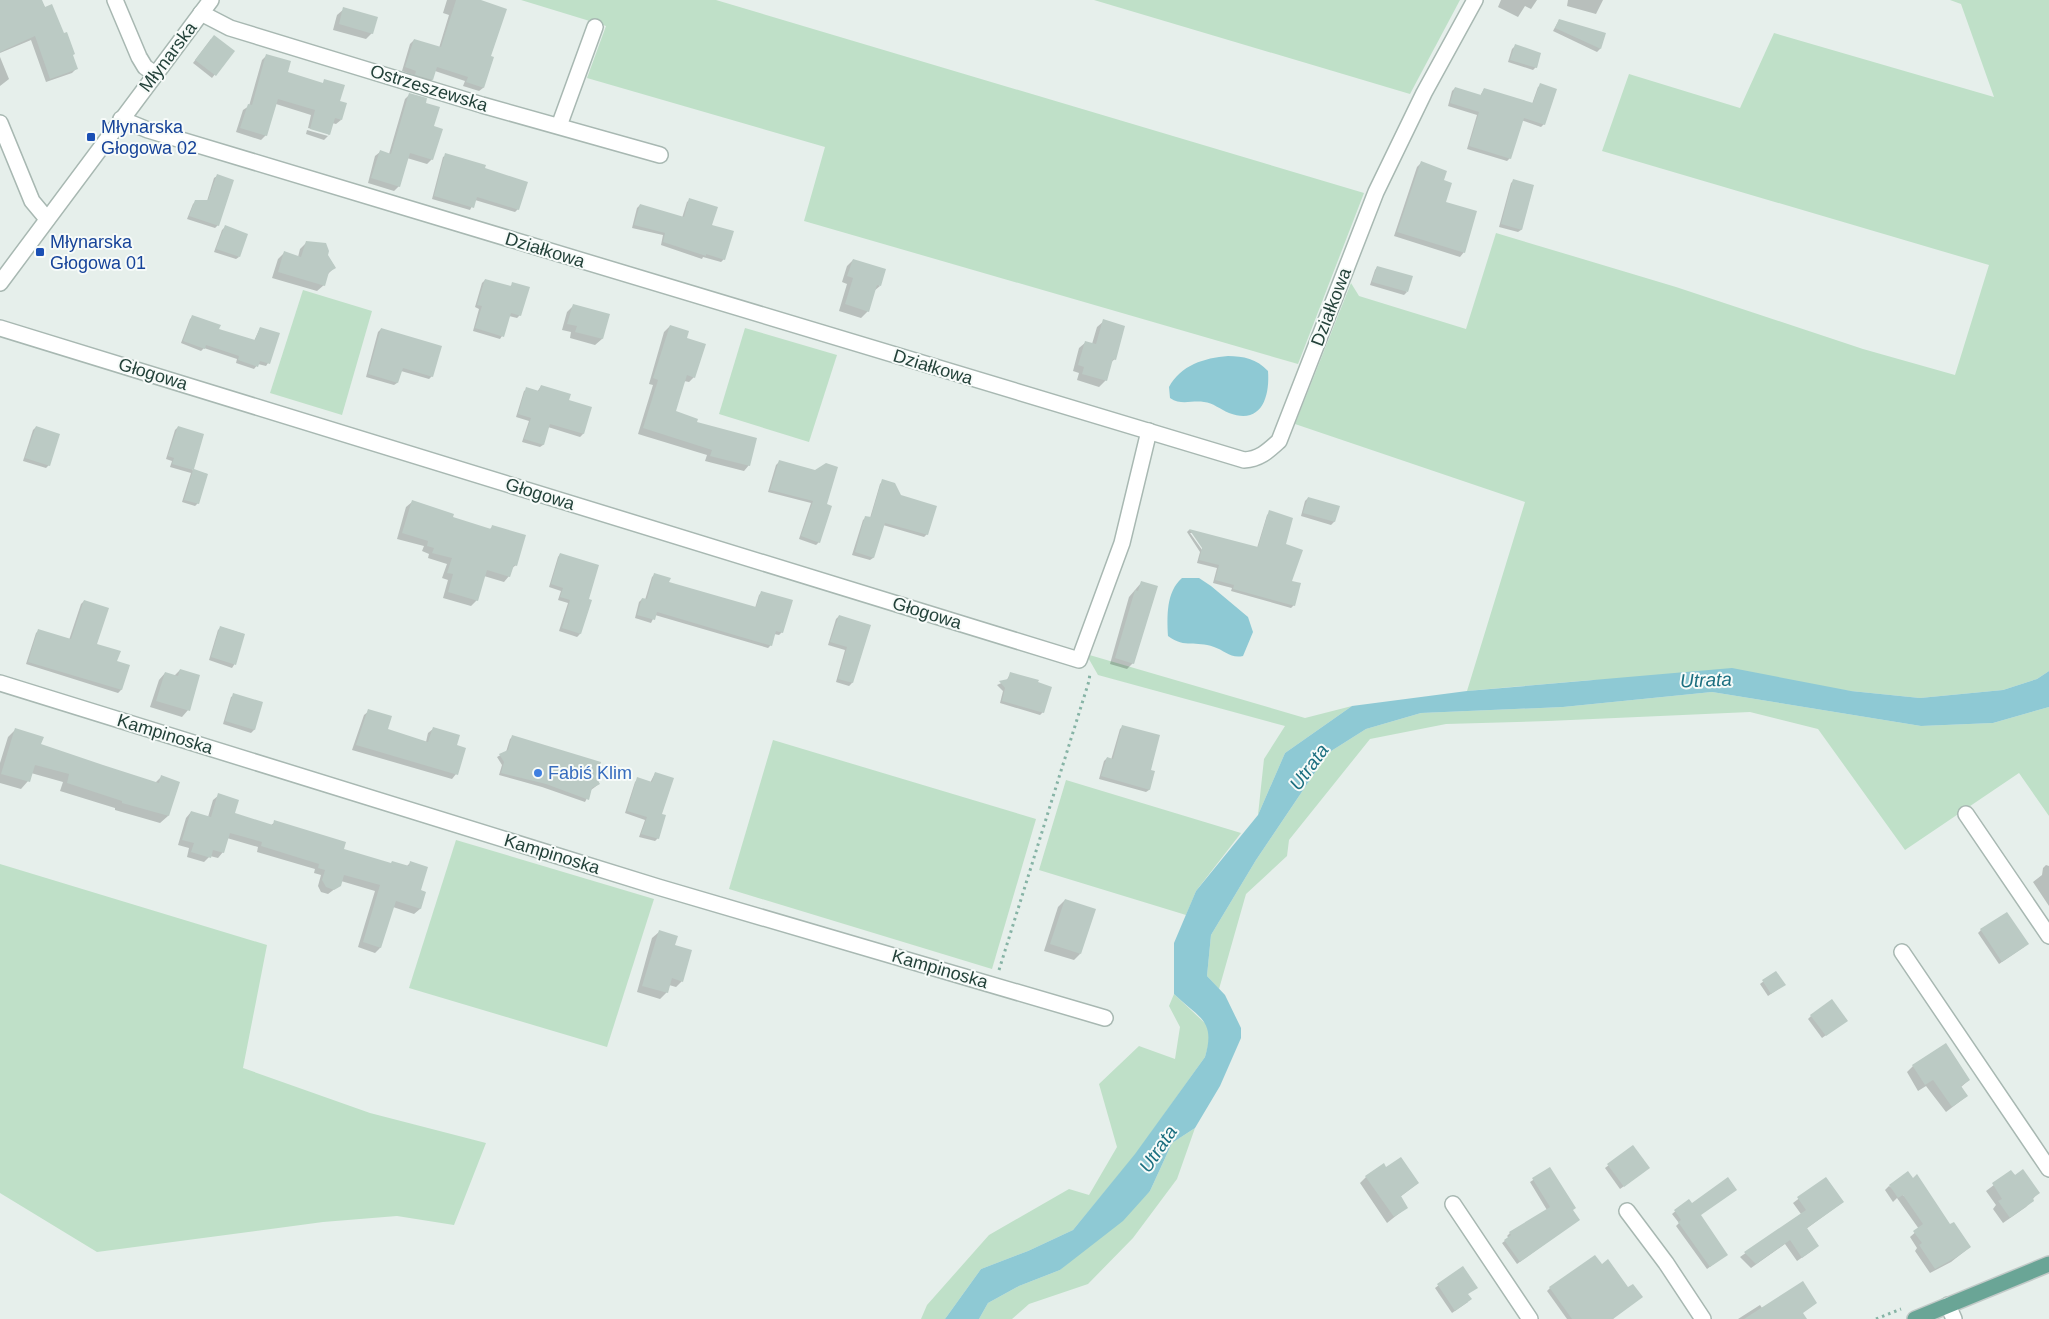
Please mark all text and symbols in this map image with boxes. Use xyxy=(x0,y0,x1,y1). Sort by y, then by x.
street label: Młynarska xyxy=(135,17,201,96)
street label: Ostrzeszewska xyxy=(368,61,491,116)
place label: Młynarska Głogowa 02 xyxy=(101,117,197,158)
marker: Młynarska Głogowa 02 xyxy=(85,131,97,143)
street label: Działkowa xyxy=(503,228,588,272)
place label: Młynarska Głogowa 01 xyxy=(50,232,146,273)
marker: Młynarska Głogowa 01 xyxy=(34,246,46,258)
street label: Działkowa xyxy=(1307,264,1355,349)
street label: Działkowa xyxy=(891,345,976,389)
street label: Głogowa xyxy=(116,354,191,394)
street label: Głogowa xyxy=(503,474,578,514)
street label: Głogowa xyxy=(890,593,965,633)
water label: Utrata xyxy=(1680,669,1732,691)
street label: Kampinoska xyxy=(115,710,216,758)
water label: Utrata xyxy=(1285,740,1333,794)
place label: Fabiś Klim xyxy=(548,763,632,783)
marker: Fabiś Klim xyxy=(532,767,544,779)
street label: Kampinoska xyxy=(502,830,603,878)
street label: Kampinoska xyxy=(890,946,991,993)
water label: Utrata xyxy=(1135,1122,1181,1176)

